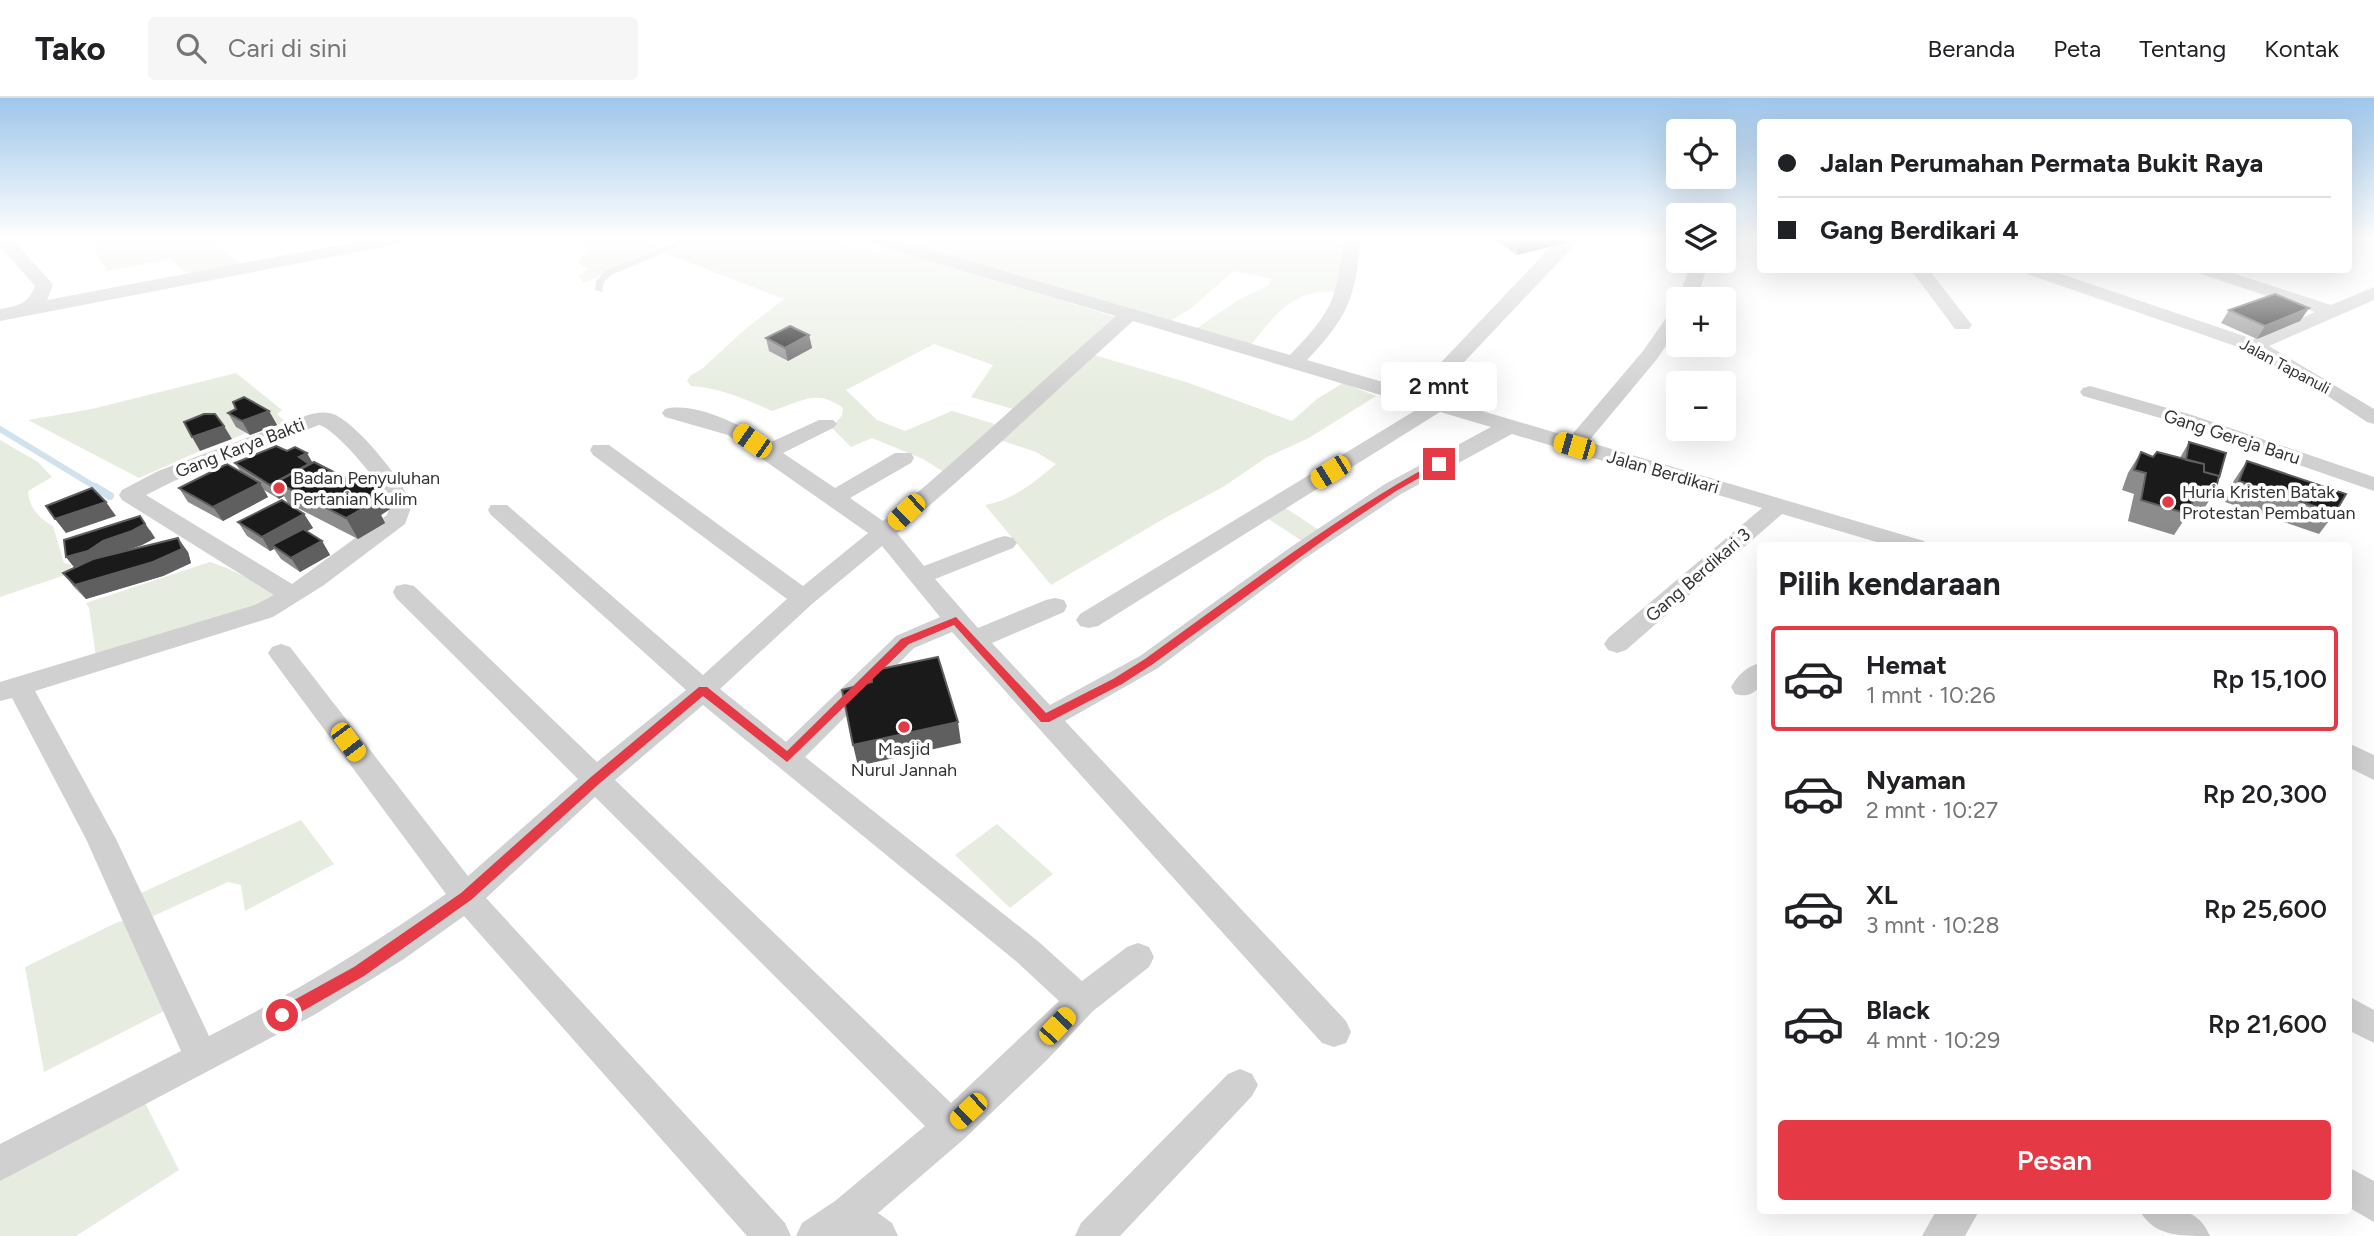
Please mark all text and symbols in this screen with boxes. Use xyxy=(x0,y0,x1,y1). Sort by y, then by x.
search box xyxy=(148,17,638,80)
text: Tako xyxy=(35,29,106,68)
icon: search xyxy=(172,29,210,67)
text: Cari di sini xyxy=(228,32,347,64)
text: Beranda xyxy=(1928,34,2015,63)
text: Peta xyxy=(2053,34,2101,63)
text: Tentang xyxy=(2139,34,2226,63)
text: Kontak xyxy=(2264,34,2339,63)
map controls xyxy=(1666,119,1736,441)
button: locate xyxy=(1666,119,1736,189)
text: Jalan Perumahan Permata Bukit Raya xyxy=(1820,147,2263,179)
button: layers xyxy=(1666,203,1736,273)
text: Gang Berdikari 4 xyxy=(1820,214,2019,246)
button: + xyxy=(1666,287,1736,357)
street label: Jalan Tapanuli xyxy=(2237,334,2333,398)
callout: 2 mnt xyxy=(1381,362,1497,412)
button: − xyxy=(1666,371,1736,441)
text: 2 mnt xyxy=(1409,372,1469,400)
street label: Gang Gereja Baru xyxy=(2161,405,2303,469)
street label: Gang Karya Bakti xyxy=(172,413,308,483)
car xyxy=(729,420,776,462)
car xyxy=(1551,430,1598,462)
street label: Jalan Berdikari xyxy=(1604,445,1722,499)
route end xyxy=(1423,448,1455,480)
car xyxy=(1307,452,1354,492)
place label: Badan Penyuluhan Pertanian Kulim xyxy=(293,467,440,510)
marker: Badan Penyuluhan Pertanian Kulim xyxy=(271,480,287,496)
place label: Huria Kristen Batak Protestan Pembatuan xyxy=(2182,481,2355,524)
car xyxy=(884,490,929,534)
marker: Huria Kristen Batak Protestan Pembatuan xyxy=(2160,494,2176,510)
street label: Gang Berdikari 3 xyxy=(1641,523,1755,627)
text: Pilih kendaraan xyxy=(1778,565,2001,603)
icon: car xyxy=(1782,647,1845,710)
text: Hemat xyxy=(1866,649,1947,681)
text: Rp 15,100 xyxy=(2212,663,2327,695)
text: 1 mnt · 10:26 xyxy=(1866,681,1995,709)
car xyxy=(327,719,370,765)
marker: Masjid Nurul Jannah xyxy=(896,719,912,735)
place label: Masjid Nurul Jannah xyxy=(851,738,957,781)
icon: car xyxy=(1782,762,1845,825)
text: Nyaman xyxy=(1866,764,1966,796)
text: Rp 20,300 xyxy=(2203,778,2327,810)
text: 2 mnt · 10:27 xyxy=(1866,796,1998,824)
icon: car xyxy=(1782,877,1845,940)
text: XL xyxy=(1866,879,1898,911)
text: Rp 25,600 xyxy=(2204,893,2327,925)
text: 3 mnt · 10:28 xyxy=(1866,911,2000,939)
icon: car xyxy=(1782,992,1845,1055)
text: Black xyxy=(1866,994,1930,1026)
route start xyxy=(266,999,298,1031)
car xyxy=(1035,1003,1080,1049)
text: Rp 21,600 xyxy=(2208,1008,2327,1040)
text: 4 mnt · 10:29 xyxy=(1866,1026,2000,1054)
car xyxy=(946,1089,991,1133)
button: Pesan xyxy=(1778,1120,2331,1200)

